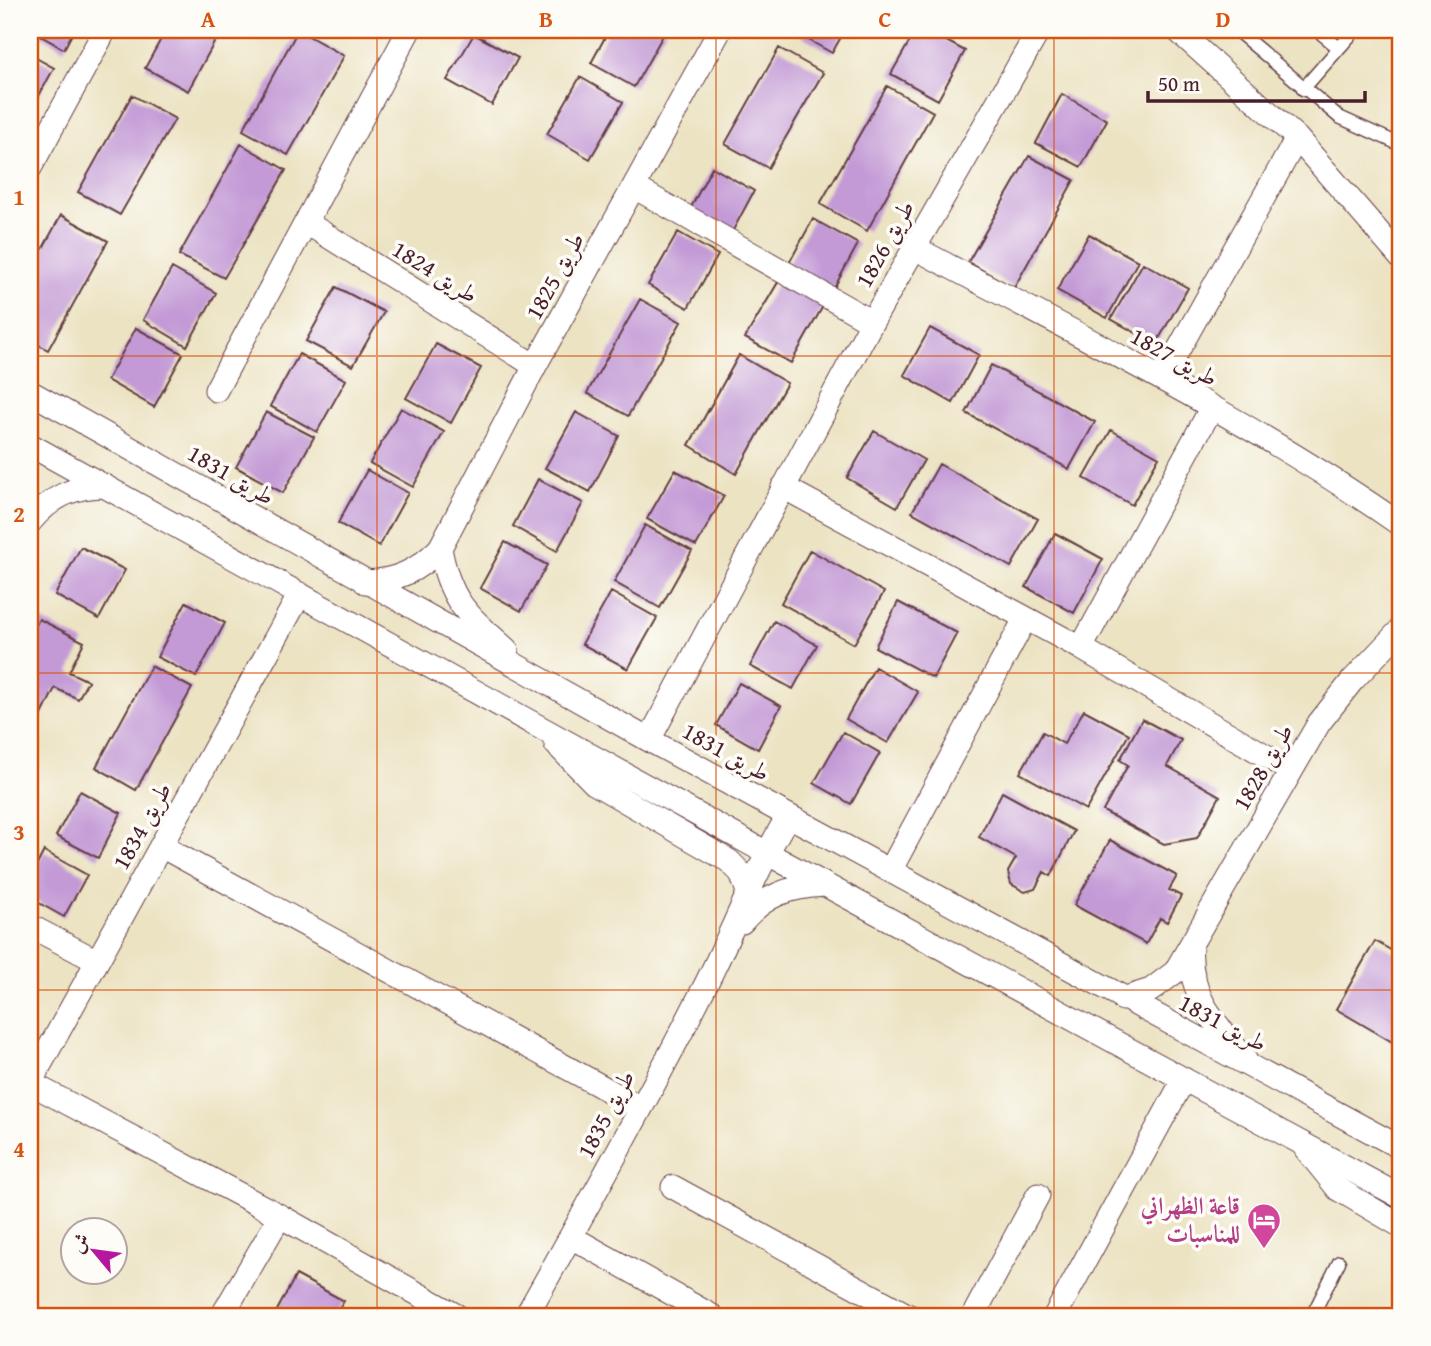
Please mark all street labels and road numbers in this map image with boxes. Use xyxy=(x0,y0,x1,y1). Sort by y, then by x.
street label: طريق 1826 xyxy=(846,194,923,294)
street label: طريق 1825 xyxy=(516,226,593,326)
street label: طريق 1824 xyxy=(386,231,485,312)
street label: طريق 1827 xyxy=(1124,318,1224,395)
street label: طريق 1831 xyxy=(181,436,281,514)
street label: طريق 1831 xyxy=(676,713,776,790)
street label: طريق 1828 xyxy=(1224,717,1302,817)
street label: طريق 1834 xyxy=(103,776,180,876)
street label: طريق 1831 xyxy=(1173,985,1274,1060)
street label: طريق 1835 xyxy=(568,1063,643,1164)

